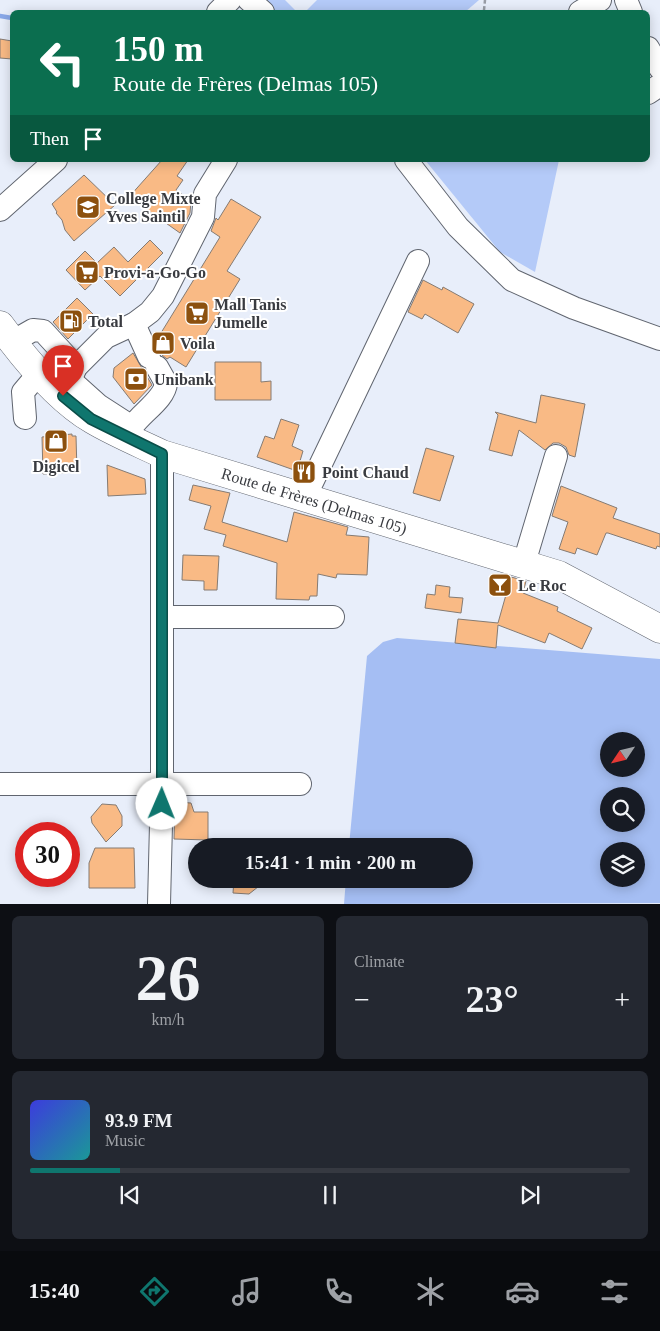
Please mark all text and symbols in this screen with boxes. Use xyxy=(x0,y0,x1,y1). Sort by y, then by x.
icon: left xyxy=(30,30,95,95)
text: 150 m xyxy=(113,30,203,69)
text: Route de Frères (Delmas 105) xyxy=(113,71,378,96)
icon: arrive xyxy=(79,125,107,153)
text: Then xyxy=(30,128,69,149)
place label: College Mixte Yves Saintil xyxy=(106,190,201,225)
school or university icon: College Mixte Yves Saintil xyxy=(75,194,101,220)
supermarket icon: Provi-a-Go-Go xyxy=(74,259,100,285)
place label: Provi-a-Go-Go xyxy=(104,264,206,281)
place label: Mall Tanis Jumelle xyxy=(214,296,286,331)
supermarket icon: Mall Tanis Jumelle xyxy=(184,300,210,326)
fuel station icon: Total xyxy=(58,308,84,334)
place label: Total xyxy=(88,313,124,330)
shop icon: Voila xyxy=(150,330,176,356)
place label: Voila xyxy=(180,335,215,352)
pin xyxy=(42,345,84,396)
icon: arrive xyxy=(49,352,77,380)
bank icon: Unibank xyxy=(123,366,149,392)
place label: Unibank xyxy=(154,371,214,388)
shop icon: Digicel xyxy=(43,428,69,454)
place label: Digicel xyxy=(32,458,80,476)
restaurant icon: Point Chaud xyxy=(291,459,317,485)
place label: Point Chaud xyxy=(322,464,409,481)
street label: Route de Frères (Delmas 105) xyxy=(219,465,409,538)
bar icon: Le Roc xyxy=(487,572,513,598)
place label: Le Roc xyxy=(518,577,566,594)
north arrow xyxy=(600,732,645,778)
map controls xyxy=(600,732,645,887)
position arrow xyxy=(135,777,187,829)
button: search xyxy=(600,787,645,832)
speed limit sign: 30 xyxy=(15,822,80,887)
button: layers xyxy=(600,842,645,887)
text: 15:41 · 1 min · 200 m xyxy=(245,852,416,873)
text: 26 xyxy=(136,942,201,1014)
text: Climate xyxy=(354,953,405,970)
text: 23° xyxy=(465,978,519,1020)
text: − xyxy=(354,984,370,1015)
text: + xyxy=(614,984,630,1015)
text: km/h xyxy=(152,1011,184,1028)
text: 93.9 FM xyxy=(105,1110,173,1131)
text: Music xyxy=(105,1132,145,1149)
icon: previous xyxy=(116,1181,144,1209)
icon: pause xyxy=(316,1181,344,1209)
icon: next xyxy=(516,1181,544,1209)
icon: directions xyxy=(137,1274,172,1309)
icon: music xyxy=(229,1274,264,1309)
icon: phone xyxy=(321,1274,356,1309)
icon: climate xyxy=(413,1274,448,1309)
icon: car xyxy=(505,1274,540,1309)
icon: filters xyxy=(597,1274,632,1309)
text: 15:40 xyxy=(28,1278,80,1303)

